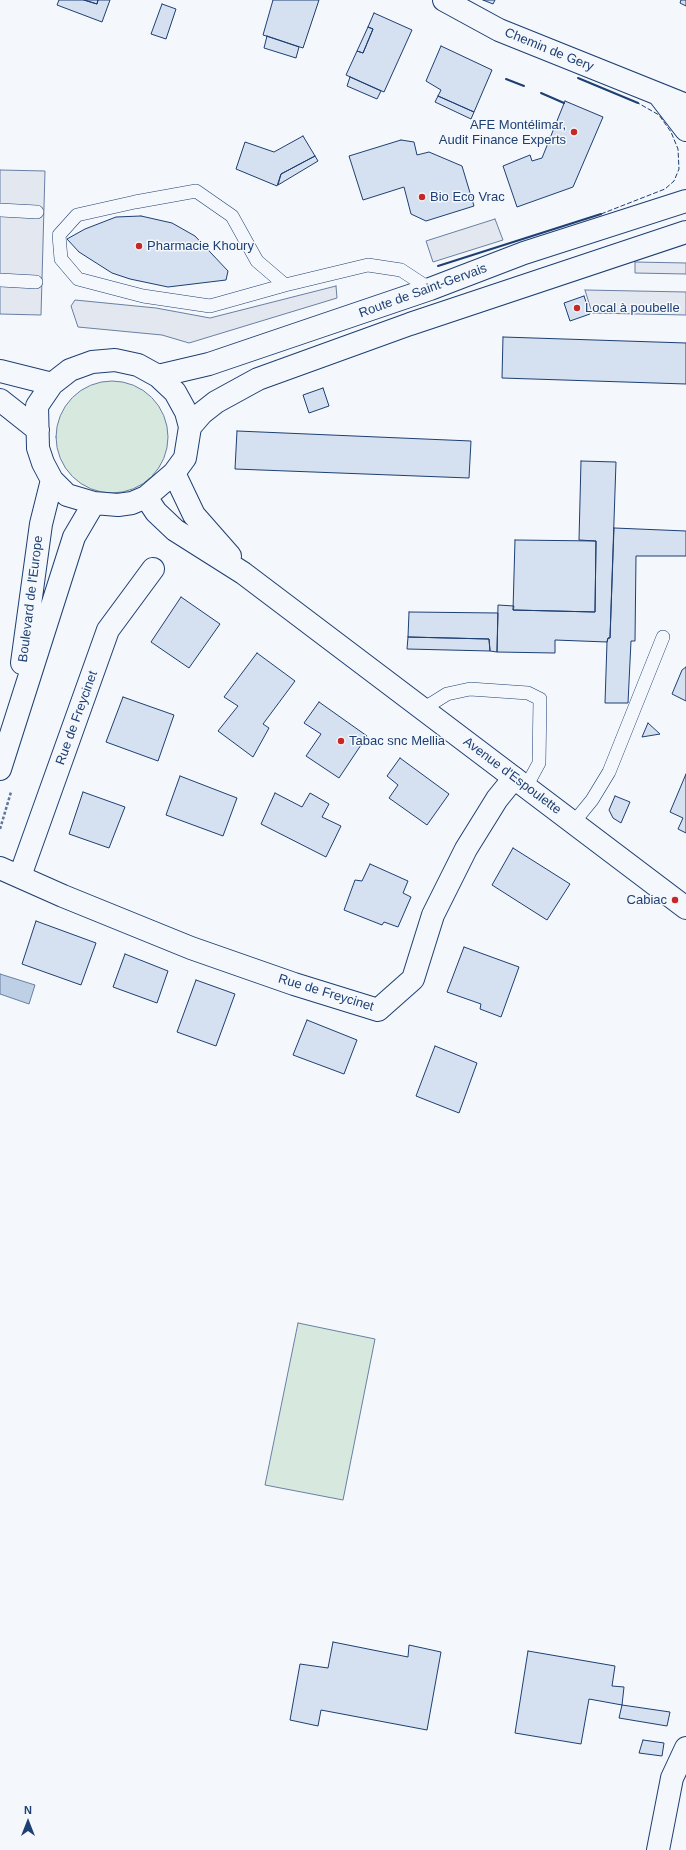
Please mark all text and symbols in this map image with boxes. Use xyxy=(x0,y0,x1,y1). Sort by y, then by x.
street label: Chemin de Gery xyxy=(502,25,596,75)
place label: AFE Montélimar, Audit Finance Experts xyxy=(439,117,566,148)
marker: AFE Montélimar, Audit Finance Experts xyxy=(569,127,579,137)
place label: Bio Eco Vrac xyxy=(430,189,505,205)
marker: Bio Eco Vrac xyxy=(417,192,427,202)
place label: Pharmacie Khoury xyxy=(147,238,254,254)
marker: Pharmacie Khoury xyxy=(134,241,144,251)
street label: Route de Saint-Gervais xyxy=(357,261,489,321)
place label: Local à poubelle xyxy=(585,300,680,316)
marker: Local à poubelle xyxy=(572,303,582,313)
street label: Boulevard de l'Europe xyxy=(15,535,47,663)
street label: Rue de Freycinet xyxy=(53,669,101,767)
place label: Tabac snc Mellia xyxy=(349,733,445,749)
street label: Avenue d'Espoulette xyxy=(460,734,564,818)
marker: Tabac snc Mellia xyxy=(336,736,346,746)
place label: Cabiac xyxy=(627,892,667,908)
marker: Cabiac xyxy=(670,895,680,905)
street label: Rue de Freycinet xyxy=(276,971,376,1015)
north arrow xyxy=(8,1802,48,1842)
text: N xyxy=(24,1804,32,1816)

